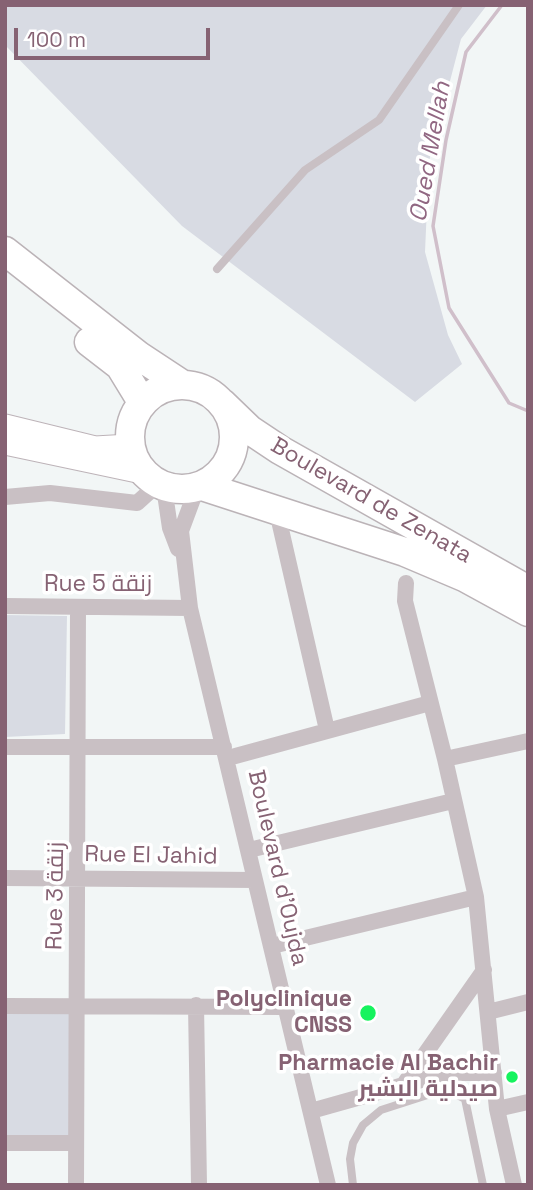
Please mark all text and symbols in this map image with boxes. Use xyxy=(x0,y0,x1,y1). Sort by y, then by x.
scale bar xyxy=(18,14,214,58)
text: 100 m xyxy=(27,26,86,53)
water label: Oued Mellah xyxy=(405,80,457,224)
street label: Boulevard de Zenata xyxy=(265,432,477,570)
street label: Rue 5 زنقة xyxy=(44,571,152,599)
street label: Boulevard d'Oujda xyxy=(241,767,313,969)
street label: Rue El Jahid xyxy=(84,841,218,871)
street label: Rue 3 زنقة xyxy=(41,842,71,950)
place label: Polyclinique CNSS xyxy=(216,986,352,1040)
marker: Polyclinique CNSS xyxy=(358,1003,378,1023)
place label: Pharmacie Al Bachir صيدلية البشير xyxy=(278,1050,498,1104)
marker: Pharmacie Al Bachir صيدلية البشير xyxy=(504,1069,520,1085)

